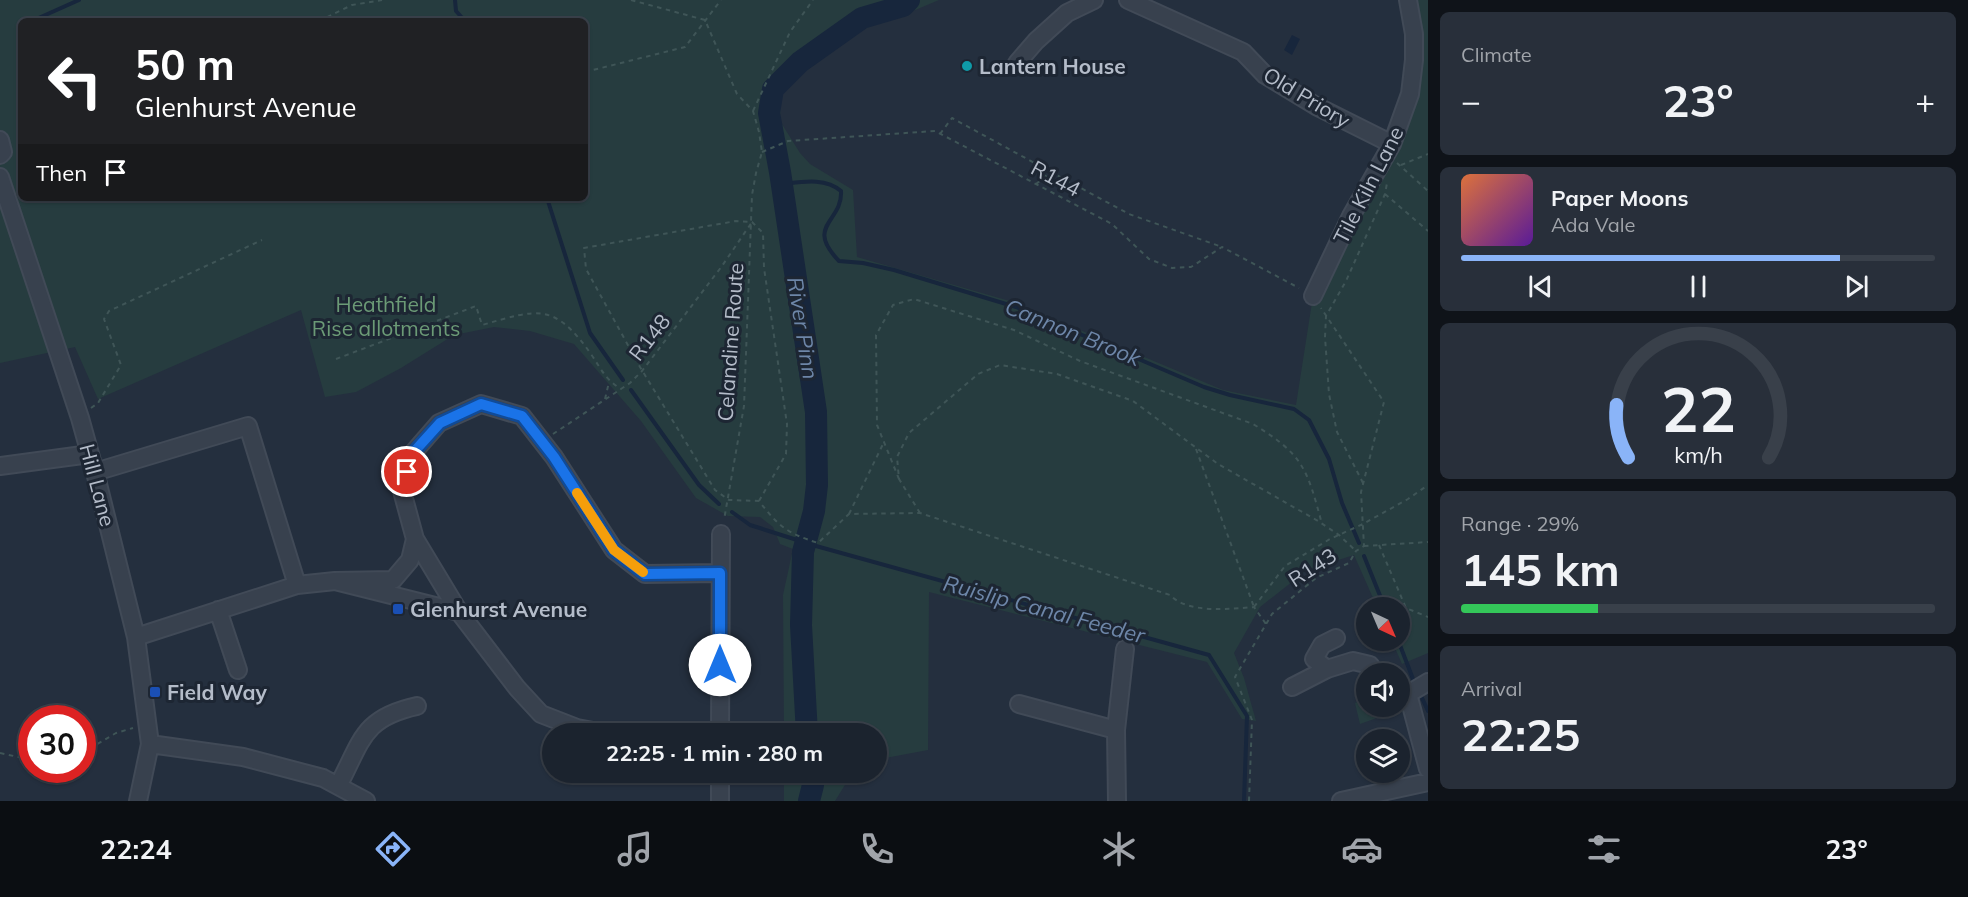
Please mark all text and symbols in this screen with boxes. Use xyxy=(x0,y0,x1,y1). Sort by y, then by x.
text: 50 m xyxy=(135,38,235,91)
icon: left xyxy=(36,42,114,120)
text: Climate xyxy=(1461,42,1532,67)
place label: Lantern House xyxy=(979,53,1126,79)
marker: Lantern House xyxy=(960,59,974,73)
street label: Old Priory xyxy=(1259,61,1355,133)
text: 23° xyxy=(1662,72,1734,128)
text: − xyxy=(1461,80,1481,121)
text: + xyxy=(1915,80,1935,121)
text: Glenhurst Avenue xyxy=(135,90,357,124)
street label: Tile Kiln Lane xyxy=(1327,122,1409,248)
street label: R144 xyxy=(1027,154,1086,202)
icon: arrive xyxy=(99,156,132,189)
text: Then xyxy=(36,159,87,187)
text: Paper Moons xyxy=(1551,184,1689,212)
text: Ada Vale xyxy=(1551,212,1635,237)
street label: Celandine Route xyxy=(711,262,749,422)
icon: previous xyxy=(1524,270,1557,303)
icon: pause xyxy=(1682,270,1715,303)
icon: next xyxy=(1840,270,1873,303)
water label: River Pinn xyxy=(781,275,825,381)
park label: Heathfield Rise allotments xyxy=(312,291,460,341)
water label: Cannon Brook xyxy=(1001,292,1146,372)
street label: R148 xyxy=(623,308,675,366)
text: 22 xyxy=(1661,369,1735,448)
street label: Hill Lane xyxy=(75,441,121,529)
text: km/h xyxy=(1674,441,1722,468)
pin xyxy=(381,446,432,497)
icon: arrive xyxy=(390,455,423,488)
text: Range · 29% xyxy=(1461,511,1579,536)
text: 145 km xyxy=(1461,541,1620,597)
street label: R143 xyxy=(1283,542,1341,592)
water label: Ruislip Canal Feeder xyxy=(940,569,1149,650)
place label: Glenhurst Avenue xyxy=(410,596,587,622)
north arrow xyxy=(1356,597,1410,651)
map controls xyxy=(1356,597,1410,783)
marker: Glenhurst Avenue xyxy=(391,602,405,616)
position arrow xyxy=(688,633,752,697)
button: sound xyxy=(1356,663,1410,717)
text: Arrival xyxy=(1461,676,1522,701)
place label: Field Way xyxy=(167,679,267,705)
marker: Field Way xyxy=(148,685,162,699)
speed limit sign: 30 xyxy=(18,705,96,783)
text: 22:25 xyxy=(1461,706,1580,762)
button: layers xyxy=(1356,729,1410,783)
text: 22:25 · 1 min · 280 m xyxy=(606,739,823,767)
icon: directions xyxy=(372,828,414,870)
icon: music xyxy=(614,828,656,870)
icon: phone xyxy=(856,828,898,870)
icon: climate xyxy=(1098,828,1140,870)
icon: car xyxy=(1341,828,1383,870)
icon: filters xyxy=(1583,828,1625,870)
text: 22:24 xyxy=(100,832,172,866)
text: 23° xyxy=(1825,832,1868,866)

